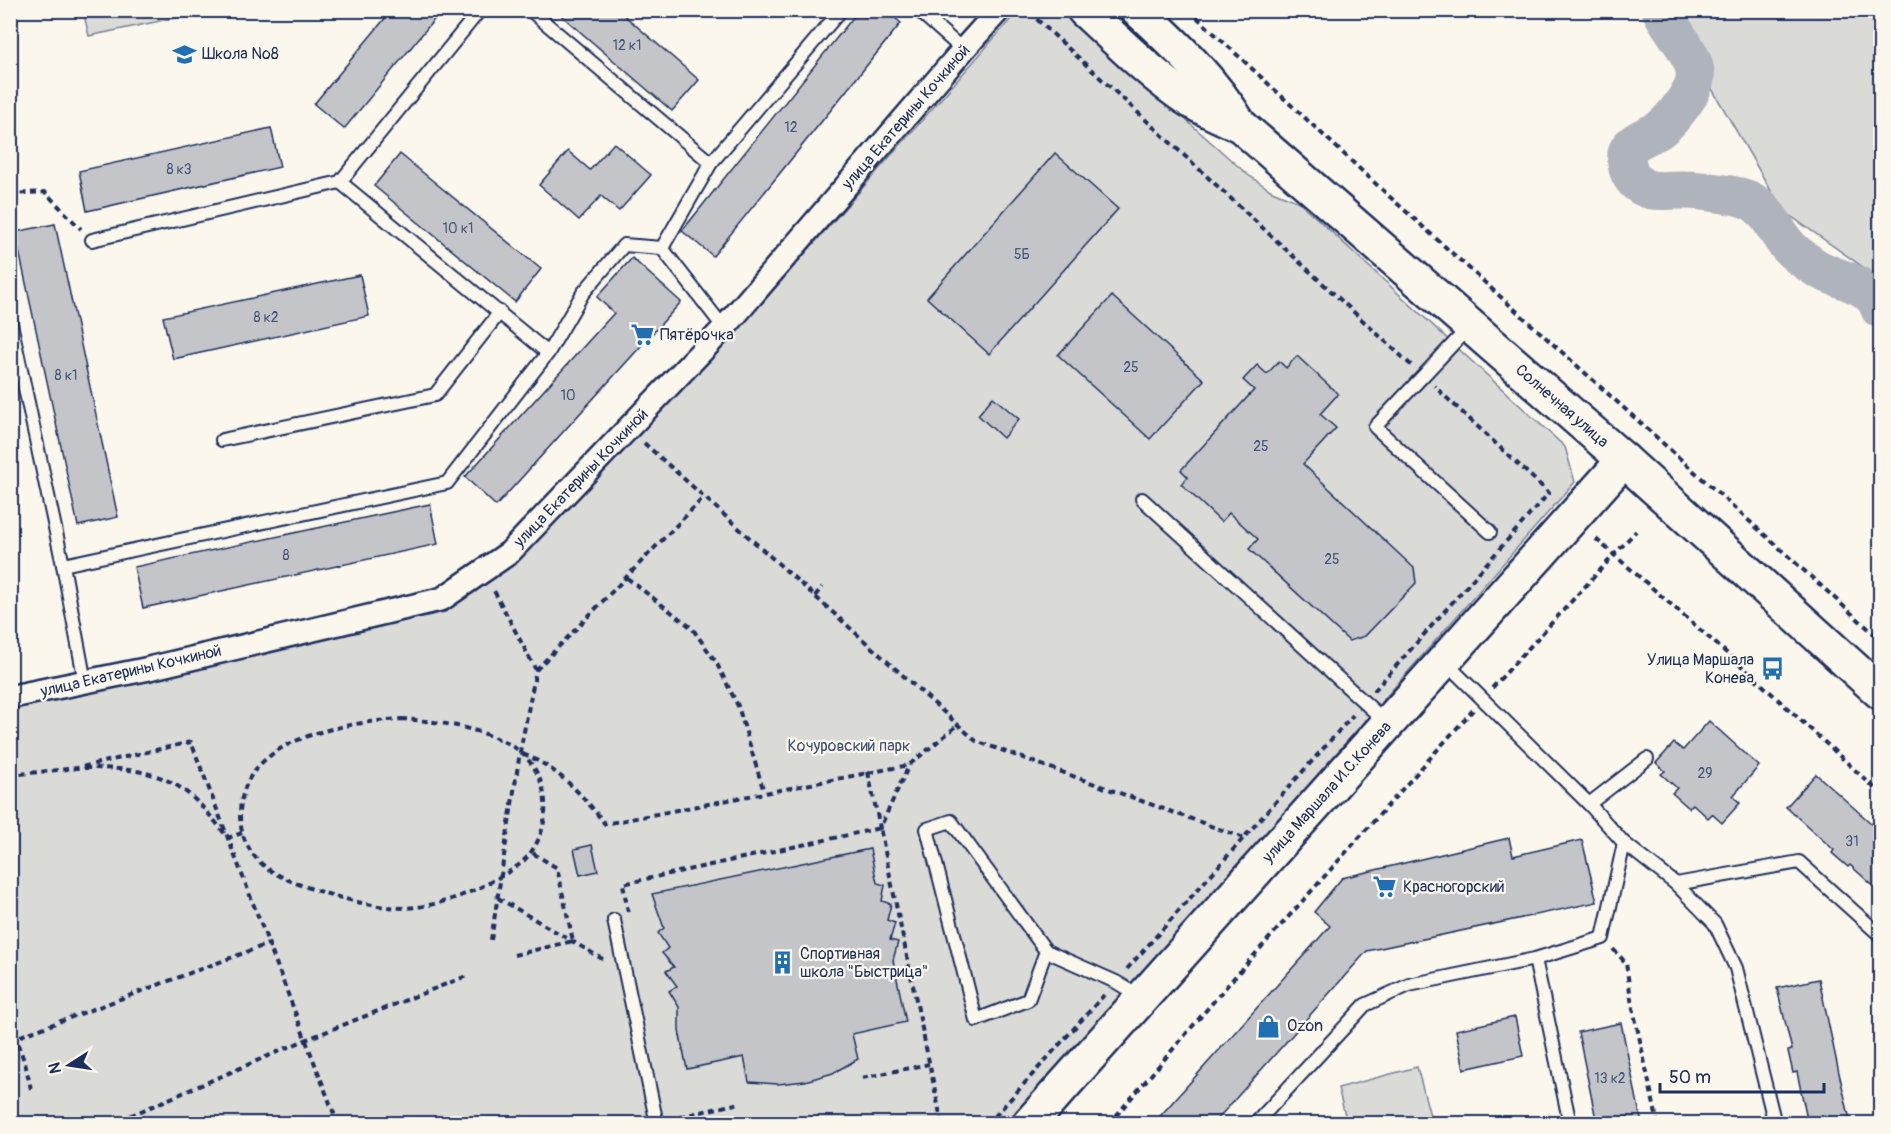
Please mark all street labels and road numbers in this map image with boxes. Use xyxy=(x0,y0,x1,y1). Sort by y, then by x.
street label: улица Екатерины Кочкиной xyxy=(837,41,974,194)
street label: Солнечная улица xyxy=(1511,360,1613,452)
street label: улица Екатерины Кочкиной xyxy=(509,404,653,552)
street label: улица Екатерины Кочкиной xyxy=(38,640,223,702)
street label: улица Маршала И.С.Конева xyxy=(1258,717,1396,868)

